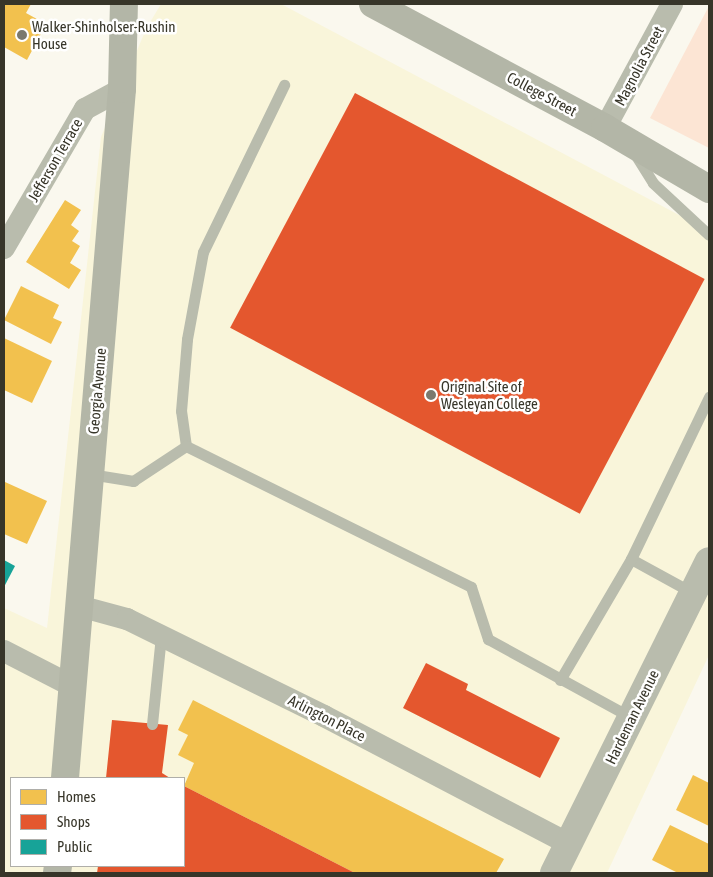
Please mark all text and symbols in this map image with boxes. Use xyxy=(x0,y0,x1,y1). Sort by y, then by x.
place label: Walker-Shinholser-Rushin House xyxy=(32,17,176,52)
street label: Magnolia Street xyxy=(611,23,667,109)
marker: Walker-Shinholser-Rushin House xyxy=(16,29,28,41)
street label: College Street xyxy=(504,68,580,120)
street label: Jefferson Terrace xyxy=(24,115,86,205)
street label: Georgia Avenue xyxy=(84,347,110,435)
place label: Original Site of Wesleyan College xyxy=(441,377,538,412)
marker: Original Site of Wesleyan College xyxy=(425,389,437,401)
street label: Hardeman Avenue xyxy=(601,667,663,767)
street label: Arlington Place xyxy=(285,691,369,745)
legend xyxy=(10,777,185,867)
text: Homes xyxy=(57,788,96,805)
text: Shops xyxy=(57,813,90,830)
text: Public xyxy=(57,838,92,855)

